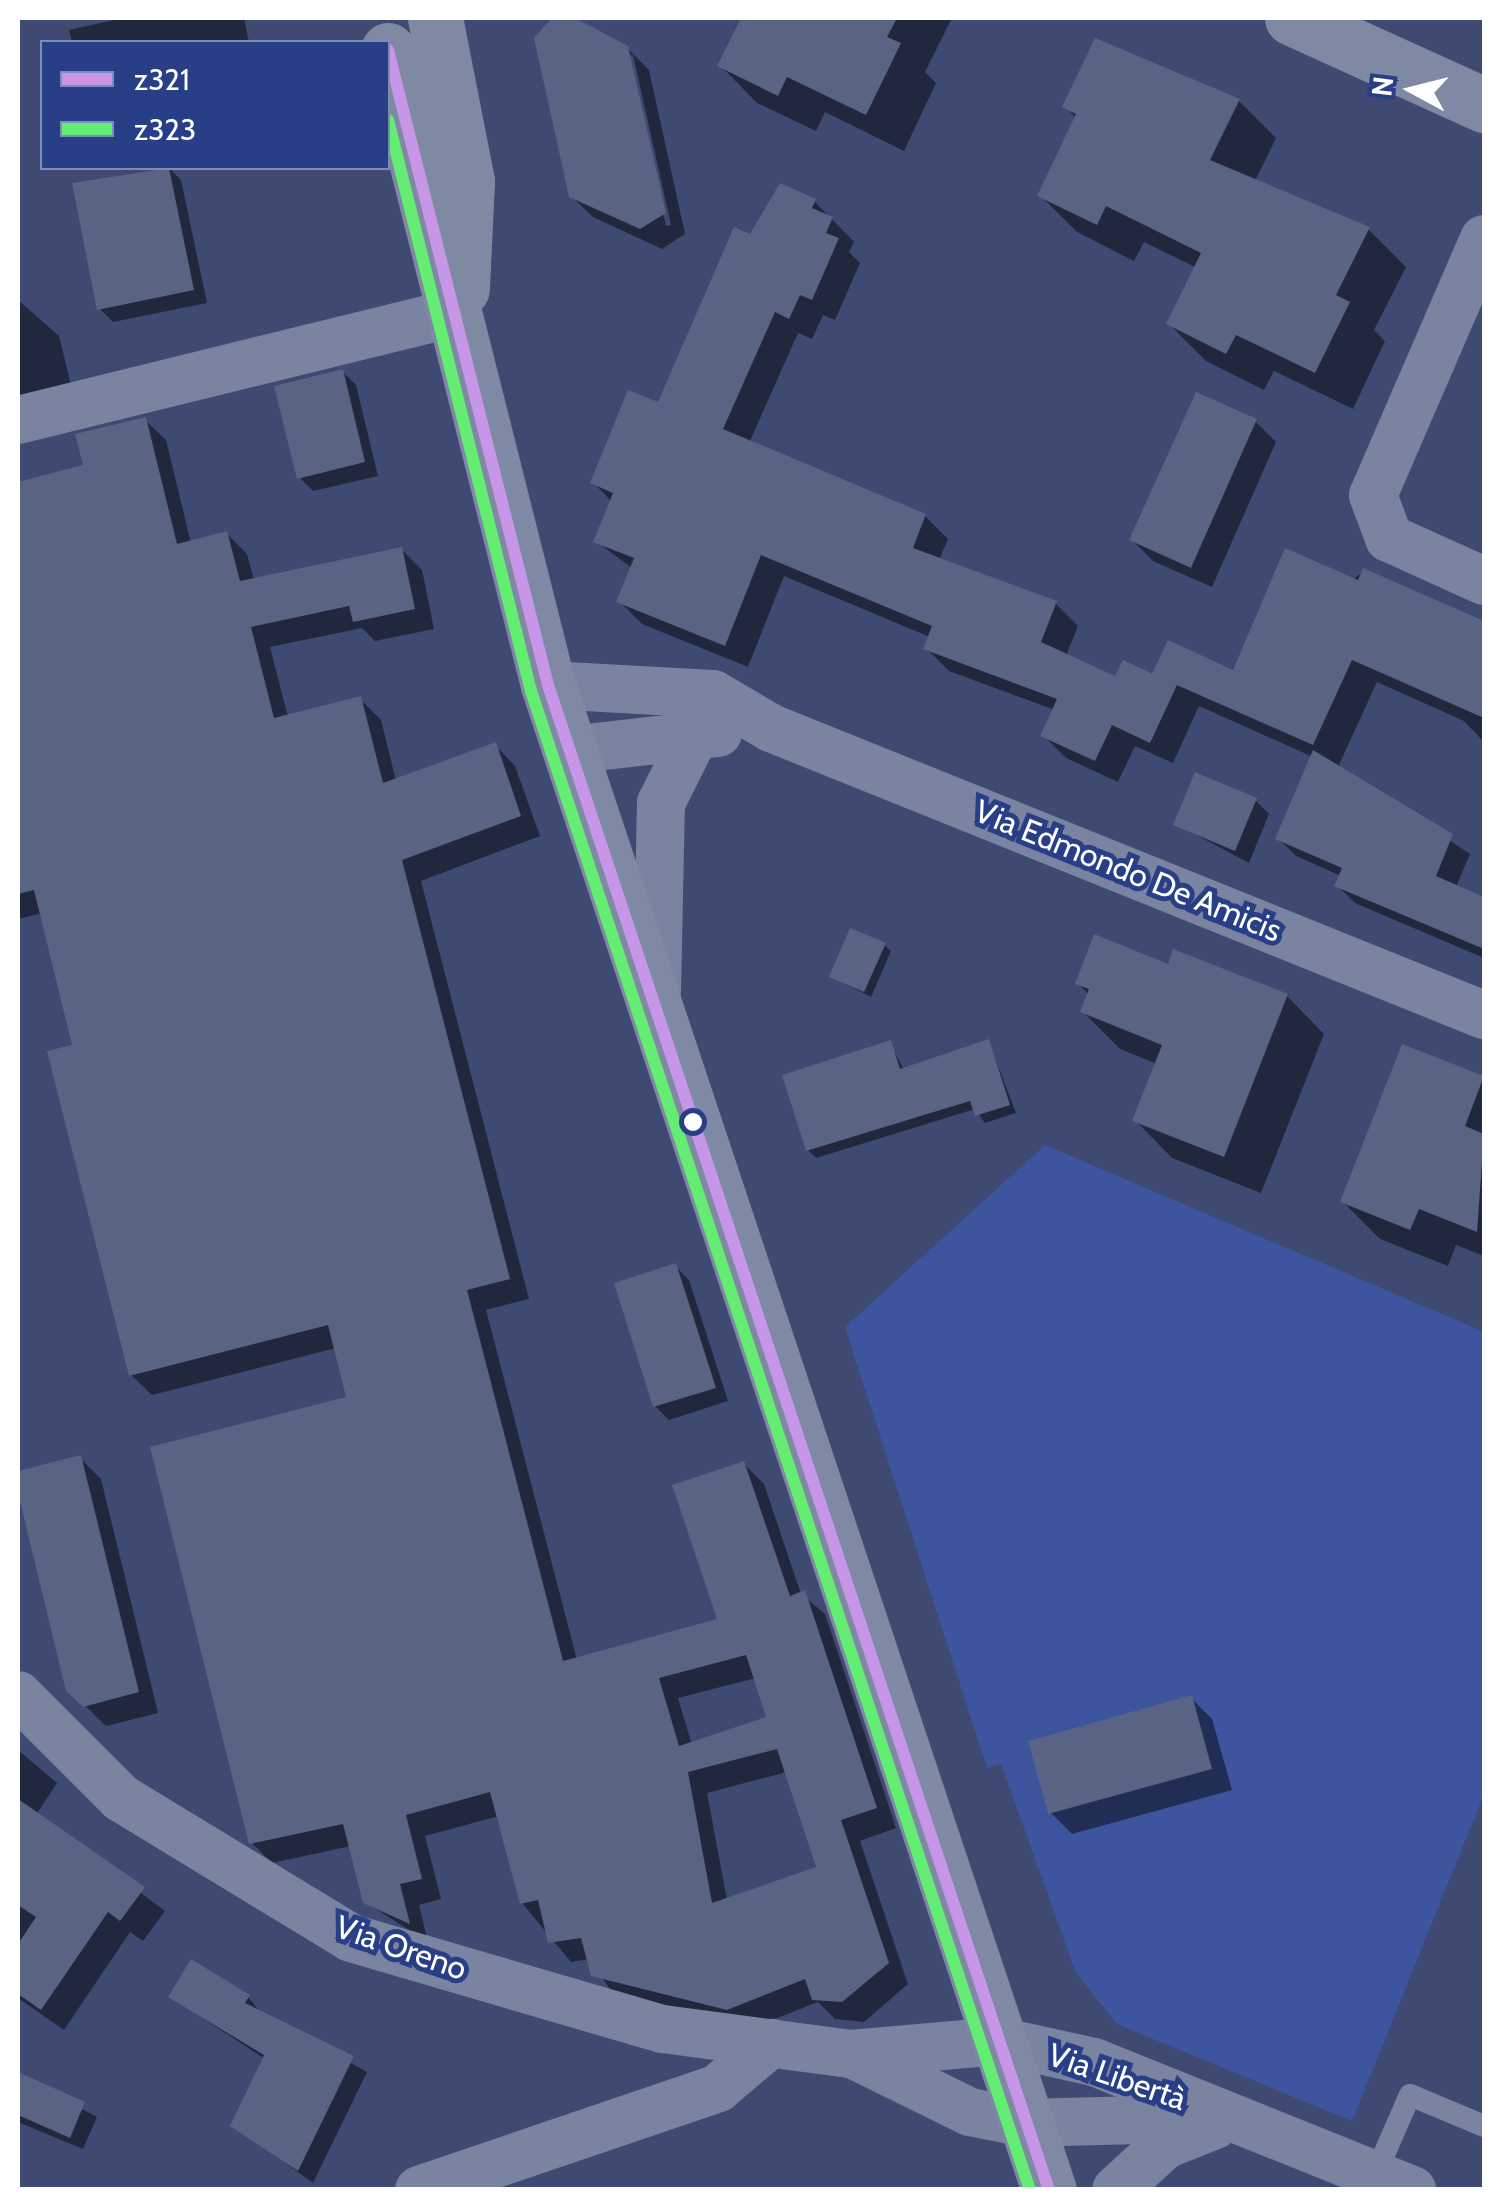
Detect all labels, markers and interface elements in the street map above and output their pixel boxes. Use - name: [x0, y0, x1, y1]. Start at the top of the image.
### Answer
- legend: [40, 40, 390, 170]
- north arrow: [1362, 40, 1462, 140]
- text: z321: [134, 61, 190, 98]
- text: N: [1364, 74, 1400, 98]
- text: z323: [134, 111, 196, 148]
- street label: Via Edmondo De Amicis: [969, 792, 1287, 950]
- unlabelled marker: [683, 1112, 703, 1132]
- street label: Via Oreno: [330, 1908, 472, 1988]
- street label: Via Libertà: [1043, 2035, 1191, 2119]

